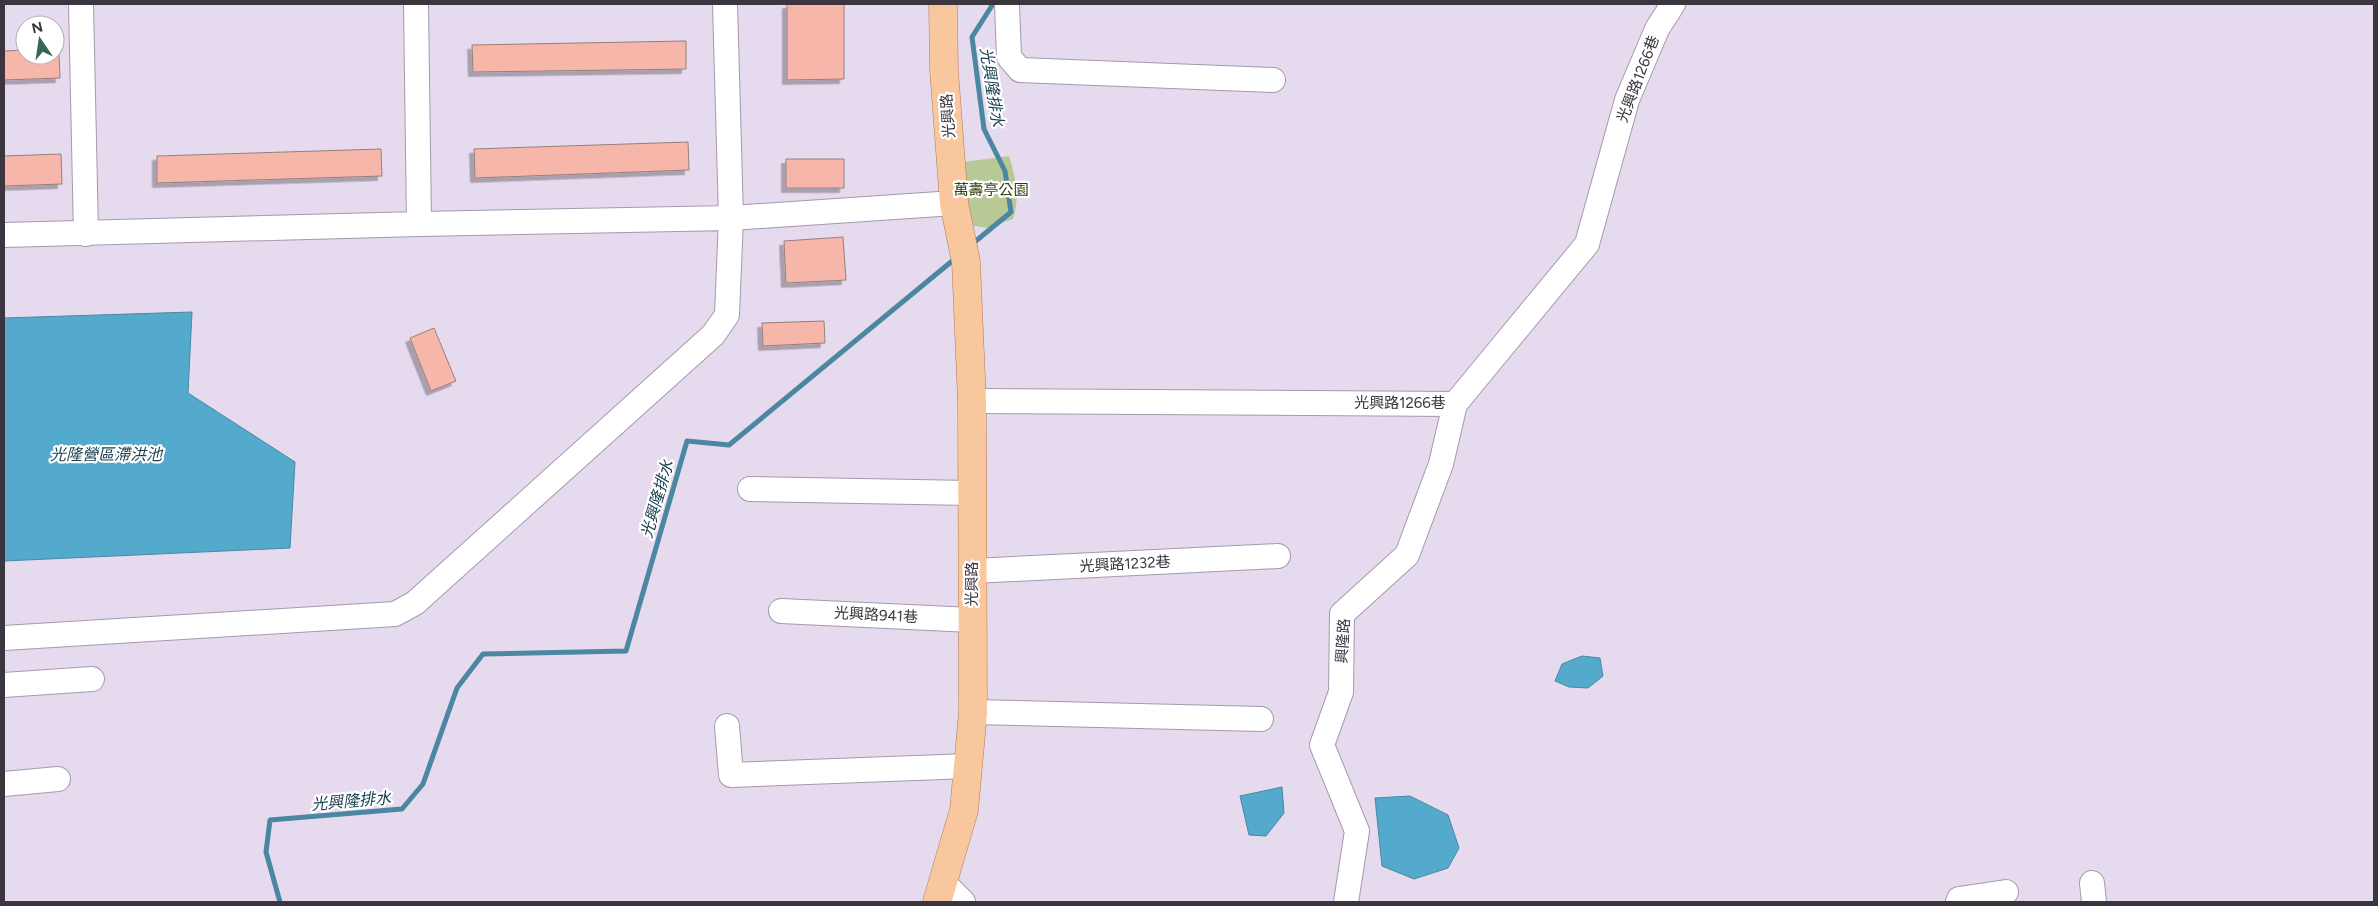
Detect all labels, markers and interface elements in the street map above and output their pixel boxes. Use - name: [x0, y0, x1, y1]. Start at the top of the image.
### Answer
- north arrow: [15, 15, 65, 65]
- text: N: [30, 18, 44, 37]
- street label: 光興路1266巷: [1613, 33, 1663, 125]
- water label: 光興隆排水: [976, 46, 1008, 129]
- street label: 光興路: [937, 93, 959, 139]
- park label: 萬壽亭公園: [953, 181, 1029, 199]
- street label: 光興路1266巷: [1354, 394, 1446, 412]
- water label: 光隆營區滯洪池: [50, 445, 164, 464]
- water label: 光興隆排水: [637, 457, 677, 540]
- street label: 光興路1232巷: [1079, 553, 1171, 575]
- street label: 光興路: [963, 561, 981, 607]
- street label: 光興路941巷: [834, 604, 918, 626]
- street label: 興隆路: [1332, 618, 1354, 664]
- water label: 光興隆排水: [310, 788, 393, 814]

